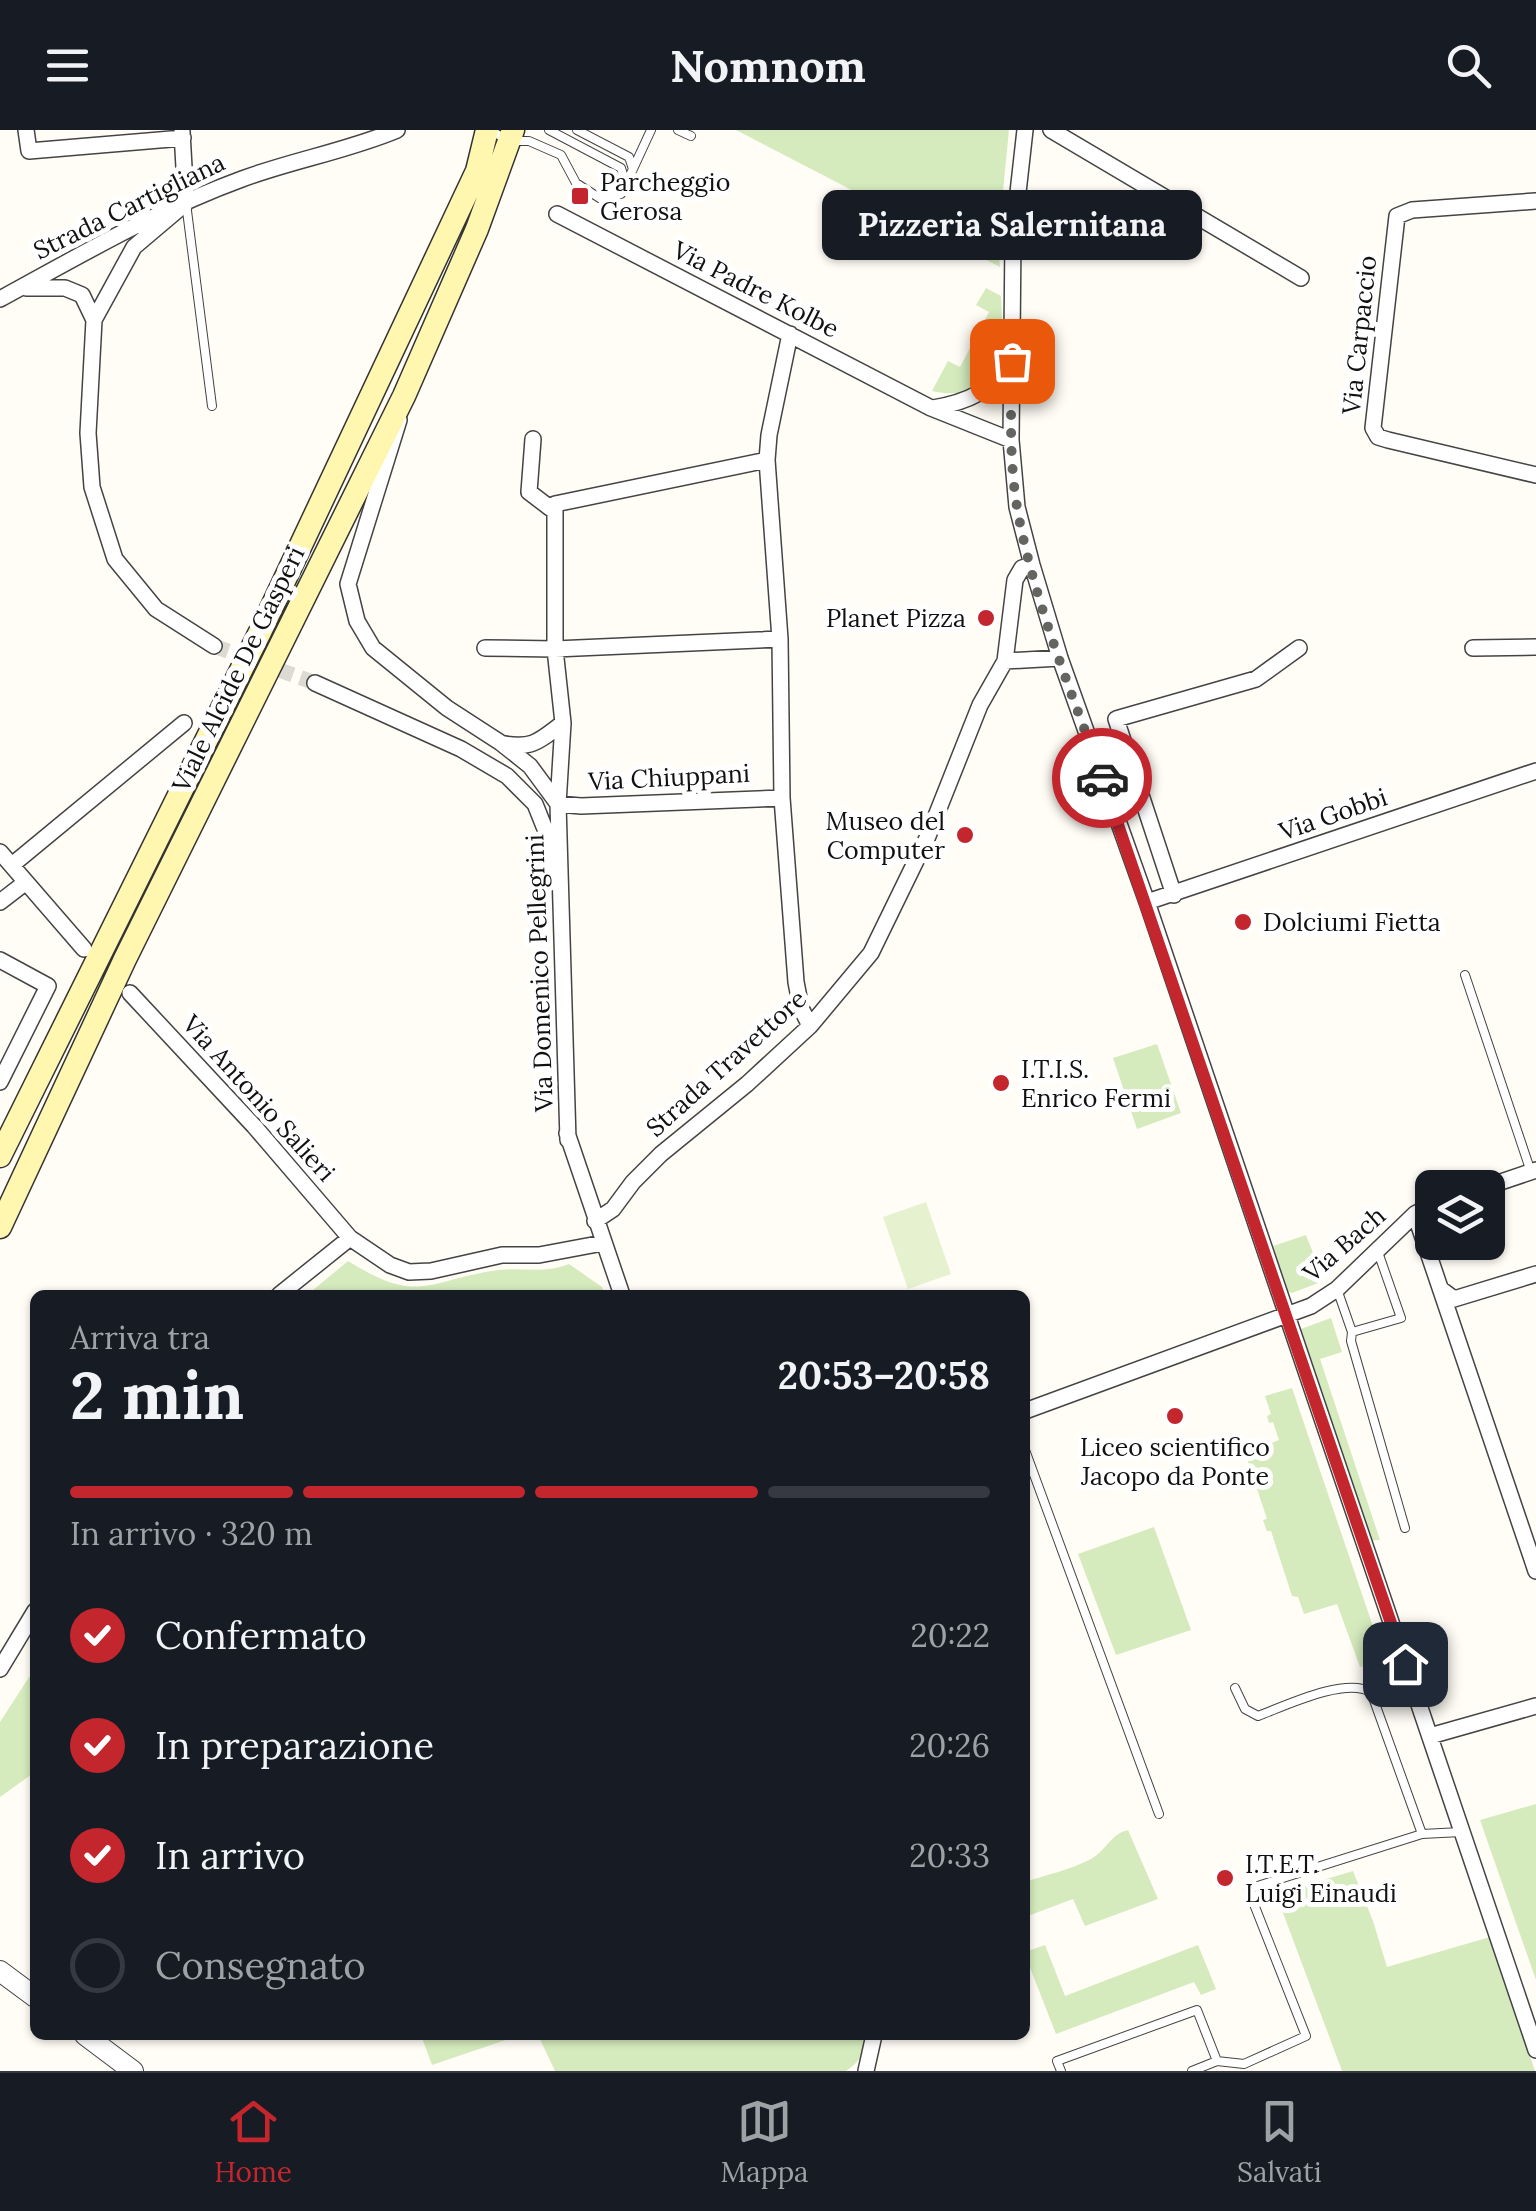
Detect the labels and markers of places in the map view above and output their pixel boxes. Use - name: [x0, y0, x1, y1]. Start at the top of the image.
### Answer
- place label: Parcheggio Gerosa: [600, 166, 730, 227]
- marker: Parcheggio Gerosa: [569, 185, 591, 207]
- callout: Pizzeria Salernitana: [822, 191, 1202, 261]
- pin: [970, 319, 1055, 404]
- place label: Planet Pizza: [826, 602, 966, 634]
- marker: Planet Pizza: [975, 607, 997, 629]
- place label: Museo del Computer: [826, 805, 945, 866]
- marker: Museo del Computer: [954, 824, 976, 846]
- place label: Dolciumi Fietta: [1263, 906, 1441, 938]
- marker: Dolciumi Fietta: [1232, 911, 1254, 933]
- place label: I.T.I.S. Enrico Fermi: [1021, 1053, 1171, 1114]
- marker: I.T.I.S. Enrico Fermi: [990, 1072, 1012, 1094]
- marker: Liceo scientifico Jacopo da Ponte: [1164, 1405, 1186, 1427]
- place label: Liceo scientifico Jacopo da Ponte: [1080, 1431, 1270, 1492]
- pin: [1363, 1622, 1448, 1707]
- place label: I.T.E.T. Luigi Einaudi: [1245, 1848, 1397, 1909]
- marker: I.T.E.T. Luigi Einaudi: [1214, 1867, 1236, 1889]

